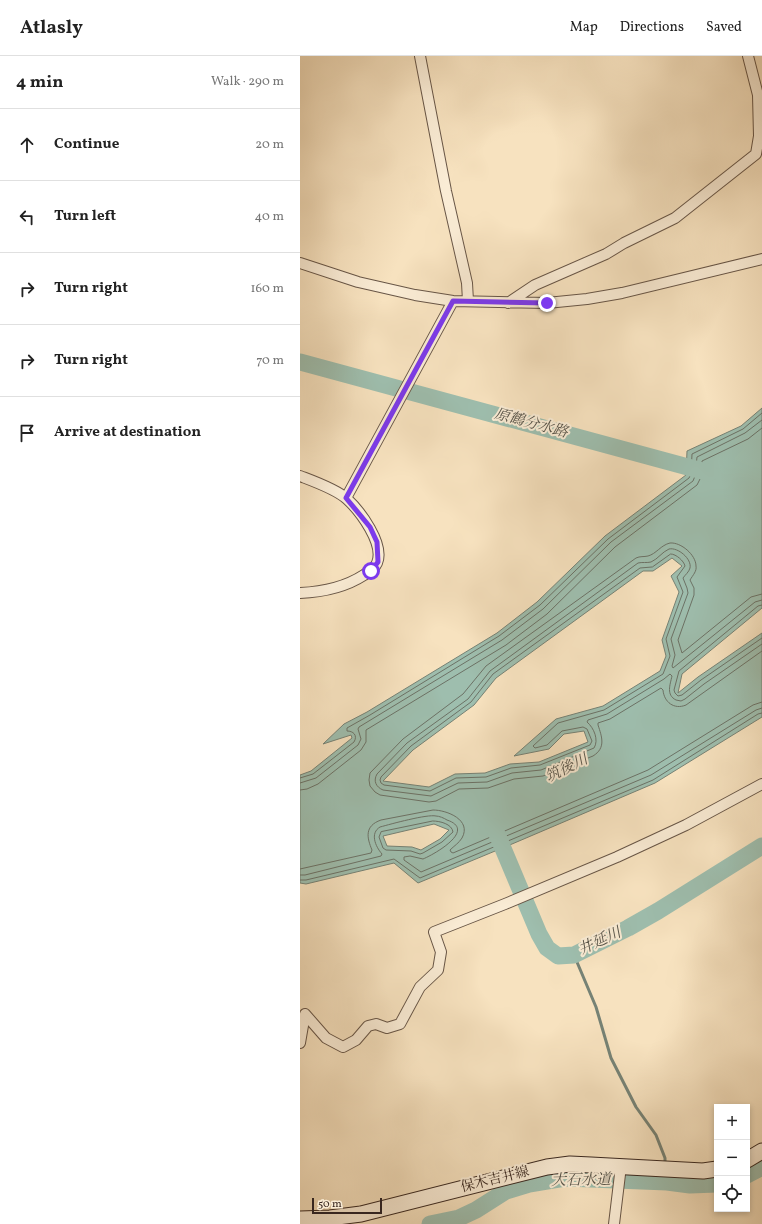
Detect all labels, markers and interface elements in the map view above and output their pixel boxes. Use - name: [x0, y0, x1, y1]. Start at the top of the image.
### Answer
- text: Atlasly: [20, 15, 83, 41]
- text: Map: [570, 18, 598, 37]
- text: Directions: [620, 18, 684, 37]
- text: Saved: [706, 18, 742, 37]
- text: 4 min: [16, 71, 63, 94]
- text: Walk · 290 m: [211, 73, 284, 91]
- icon: ahead: [16, 134, 38, 156]
- text: Continue: [54, 134, 119, 155]
- text: 20 m: [255, 136, 284, 154]
- icon: left: [16, 206, 38, 228]
- text: Turn left: [54, 206, 116, 227]
- text: 40 m: [255, 208, 284, 226]
- icon: right: [16, 278, 38, 300]
- text: Turn right: [54, 278, 128, 299]
- text: 160 m: [250, 280, 284, 298]
- route end: [538, 294, 556, 312]
- icon: right: [16, 350, 38, 372]
- text: Turn right: [54, 350, 128, 371]
- text: 70 m: [256, 352, 284, 370]
- water label: 原鶴分水路: [492, 404, 571, 444]
- icon: arrive: [16, 422, 38, 444]
- text: Arrive at destination: [54, 422, 201, 443]
- route start: [362, 562, 380, 580]
- water label: 筑後川: [542, 749, 594, 788]
- water label: 井延川: [575, 922, 627, 961]
- map controls: [714, 1104, 750, 1212]
- button: +: [714, 1104, 750, 1140]
- button: −: [714, 1140, 750, 1176]
- street label: 保木吉井線: [459, 1162, 531, 1198]
- water label: 大石水道: [551, 1170, 613, 1192]
- button: locate: [714, 1176, 750, 1212]
- scale bar: [312, 1196, 382, 1215]
- text: 50 m: [318, 1197, 342, 1212]

